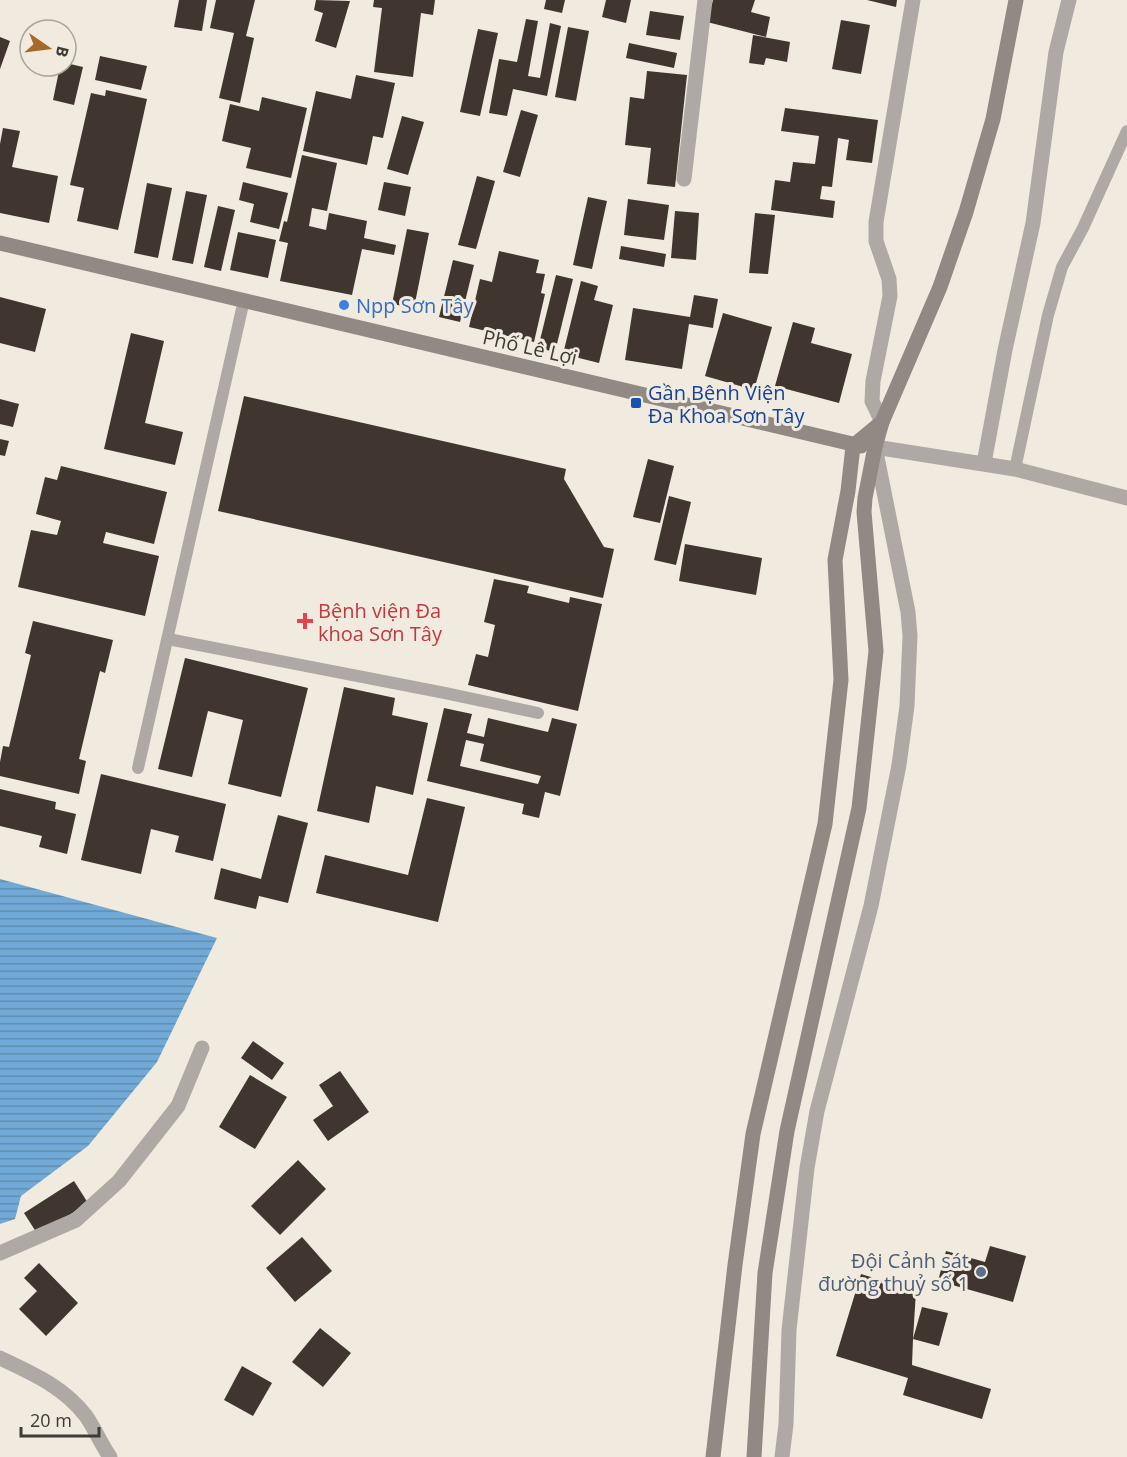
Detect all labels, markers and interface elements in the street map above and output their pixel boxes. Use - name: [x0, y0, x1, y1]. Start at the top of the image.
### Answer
- north arrow: [18, 18, 78, 78]
- text: B: [51, 44, 75, 60]
- place label: Npp Sơn Tây: [356, 292, 475, 319]
- marker: Npp Sơn Tây: [337, 298, 351, 312]
- street label: Phố Lê Lợi: [480, 323, 580, 371]
- place label: Gần Bệnh Viện Đa Khoa Sơn Tây: [648, 379, 805, 429]
- marker: Gần Bệnh Viện Đa Khoa Sơn Tây: [629, 396, 643, 410]
- place label: Bệnh viện Đa khoa Sơn Tây: [318, 597, 443, 647]
- marker: Bệnh viện Đa khoa Sơn Tây: [296, 612, 314, 630]
- place label: Đội Cảnh sát đường thuỷ số 1: [818, 1247, 969, 1297]
- marker: Đội Cảnh sát đường thuỷ số 1: [974, 1265, 988, 1279]
- scale bar: [21, 1400, 99, 1438]
- text: 20 m: [30, 1408, 72, 1432]

